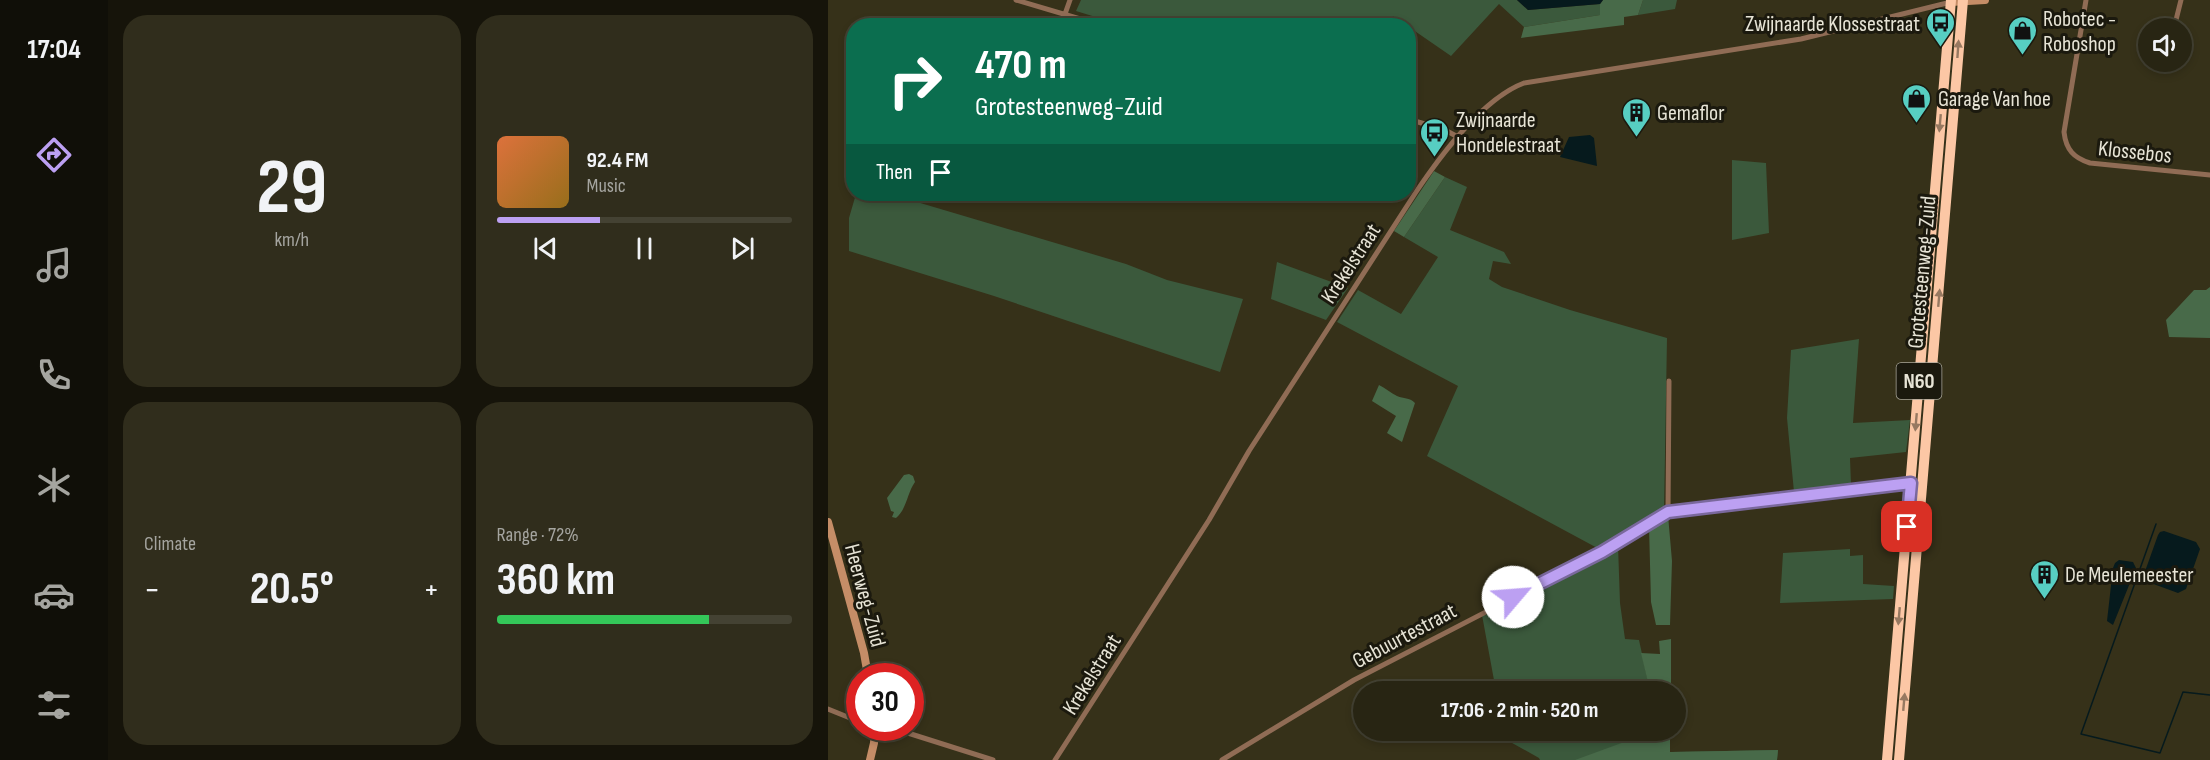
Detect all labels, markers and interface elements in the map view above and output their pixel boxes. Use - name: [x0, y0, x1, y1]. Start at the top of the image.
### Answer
- place label: Robotec - Roboshop: [2043, 6, 2116, 58]
- bus stop icon: Zwijnaarde Klossestraat: [1925, 7, 1957, 49]
- place label: Zwijnaarde Klossestraat: [1745, 11, 1920, 38]
- shop icon: Robotec - Roboshop: [2006, 15, 2038, 57]
- map controls: [2138, 18, 2192, 72]
- button: sound: [2138, 18, 2192, 72]
- text: 17:04: [27, 34, 81, 66]
- one-way arrow: [1953, 39, 1963, 58]
- text: 470 m: [975, 40, 1067, 91]
- icon: right: [876, 42, 954, 120]
- shop icon: Garage Van hoe: [1901, 82, 1933, 124]
- place label: Garage Van hoe: [1938, 86, 2051, 113]
- text: Grotesteenweg-Zuid: [975, 91, 1163, 123]
- building icon: Gemaflor: [1620, 96, 1652, 138]
- place label: Gemaflor: [1657, 100, 1725, 127]
- place label: Zwijnaarde Hondelestraat: [1456, 107, 1561, 159]
- one-way arrow: [1935, 114, 1945, 133]
- bus stop icon: Zwijnaarde Hondelestraat: [1419, 116, 1451, 158]
- icon: directions: [33, 134, 75, 176]
- street label: Klossebos: [2097, 135, 2173, 170]
- text: 29: [256, 142, 327, 235]
- text: 92.4 FM: [587, 147, 648, 174]
- icon: arrive: [924, 156, 957, 189]
- text: Then: [876, 159, 912, 186]
- text: Music: [587, 174, 626, 198]
- street label: Grotesteenweg-Zuid: [1902, 195, 1943, 350]
- street label: Krekelstraat: [1315, 219, 1387, 309]
- text: km/h: [274, 228, 309, 252]
- icon: previous: [529, 232, 562, 265]
- icon: pause: [628, 232, 661, 265]
- icon: next: [726, 232, 759, 265]
- icon: music: [33, 244, 75, 286]
- one-way arrow: [1934, 289, 1943, 308]
- icon: phone: [33, 354, 75, 396]
- road number: N60: [1896, 363, 1942, 399]
- one-way arrow: [1911, 413, 1921, 432]
- icon: climate: [33, 464, 75, 506]
- pin: [1881, 501, 1932, 552]
- icon: arrive: [1890, 510, 1923, 543]
- text: Range · 72%: [497, 523, 579, 547]
- text: Climate: [144, 532, 196, 556]
- street label: Heerweg-Zuid: [838, 541, 891, 650]
- text: 360 km: [497, 553, 615, 608]
- building icon: De Meulemeester: [2028, 558, 2060, 600]
- text: 20.5°: [250, 562, 334, 617]
- place label: De Meulemeester: [2065, 562, 2194, 589]
- position arrow: [1481, 565, 1545, 629]
- text: −: [144, 570, 160, 610]
- text: +: [423, 570, 439, 610]
- icon: car: [33, 574, 75, 616]
- street label: Gebuurtestraat: [1348, 598, 1461, 675]
- one-way arrow: [1894, 607, 1904, 626]
- street label: Krekelstraat: [1057, 629, 1128, 720]
- speed limit sign: 30: [846, 663, 924, 741]
- icon: filters: [33, 684, 75, 726]
- one-way arrow: [1899, 692, 1909, 711]
- text: 17:06 · 2 min · 520 m: [1441, 697, 1598, 724]

